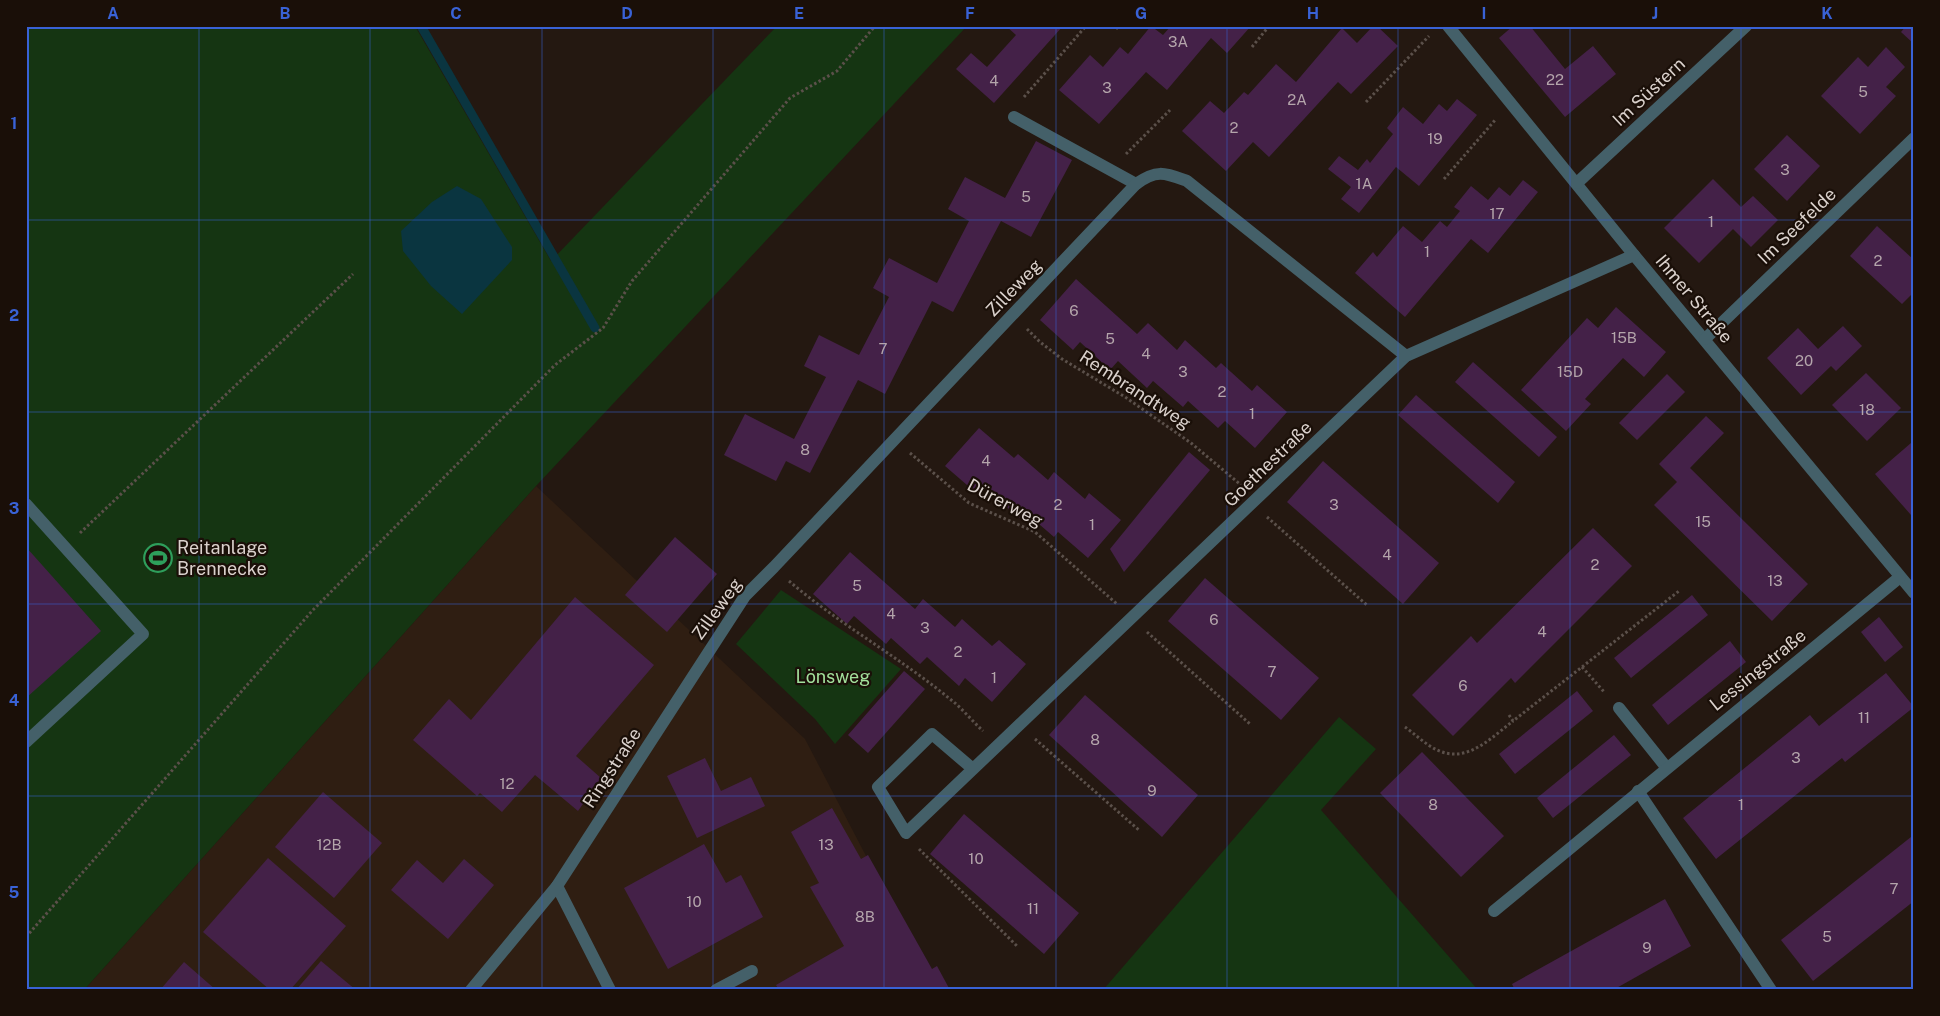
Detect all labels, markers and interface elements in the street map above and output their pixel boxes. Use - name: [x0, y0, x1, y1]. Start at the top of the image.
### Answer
- text: A: [107, 4, 119, 23]
- text: B: [280, 4, 291, 23]
- text: C: [450, 4, 462, 23]
- text: D: [621, 4, 633, 23]
- text: E: [794, 4, 804, 23]
- text: F: [965, 4, 975, 23]
- text: G: [1135, 4, 1147, 23]
- text: H: [1307, 4, 1319, 23]
- text: I: [1482, 4, 1486, 23]
- text: J: [1652, 4, 1658, 23]
- text: K: [1821, 4, 1833, 23]
- house number: 3A: [1168, 33, 1188, 50]
- street label: Im Süstern: [1608, 53, 1689, 130]
- house number: 22: [1546, 71, 1564, 88]
- house number: 4: [989, 72, 999, 89]
- house number: 3: [1102, 79, 1112, 96]
- house number: 5: [1858, 83, 1868, 100]
- house number: 2A: [1287, 91, 1307, 108]
- text: 1: [11, 114, 17, 133]
- house number: 2: [1230, 119, 1239, 136]
- house number: 19: [1427, 130, 1443, 147]
- house number: 3: [1780, 161, 1790, 178]
- house number: 1A: [1356, 175, 1373, 192]
- street label: Im Seefelde: [1753, 183, 1840, 268]
- house number: 5: [1021, 188, 1031, 205]
- house number: 17: [1489, 205, 1505, 222]
- house number: 1: [1708, 213, 1714, 230]
- house number: 1: [1424, 243, 1430, 260]
- street label: Ihmer Straße: [1651, 250, 1737, 347]
- house number: 2: [1874, 252, 1883, 269]
- street label: Zilleweg: [981, 255, 1046, 321]
- house number: 6: [1069, 302, 1079, 319]
- text: 2: [9, 306, 19, 325]
- house number: 15B: [1611, 329, 1637, 346]
- house number: 5: [1105, 330, 1115, 347]
- house number: 7: [878, 340, 888, 357]
- house number: 4: [1141, 345, 1151, 362]
- street label: Rembrandtweg: [1076, 346, 1195, 433]
- house number: 20: [1795, 352, 1813, 369]
- house number: 3: [1178, 363, 1188, 380]
- house number: 15D: [1557, 363, 1583, 380]
- house number: 2: [1218, 383, 1227, 400]
- house number: 18: [1859, 401, 1875, 418]
- house number: 1: [1249, 405, 1255, 422]
- street label: Goethestraße: [1219, 416, 1316, 511]
- house number: 8: [800, 441, 810, 458]
- house number: 4: [981, 452, 991, 469]
- street label: Dürerweg: [964, 474, 1047, 531]
- house number: 2: [1054, 496, 1063, 513]
- house number: 3: [1329, 496, 1339, 513]
- text: 3: [9, 499, 19, 518]
- house number: 15: [1695, 513, 1711, 530]
- house number: 1: [1089, 516, 1095, 533]
- place label: Reitanlage Brennecke: [177, 537, 267, 579]
- sports icon: Reitanlage Brennecke: [143, 543, 173, 573]
- house number: 4: [1382, 546, 1392, 563]
- house number: 2: [1591, 556, 1600, 573]
- house number: 13: [1767, 572, 1783, 589]
- street label: Zilleweg: [687, 574, 746, 644]
- house number: 5: [852, 577, 862, 594]
- house number: 4: [886, 605, 896, 622]
- house number: 6: [1209, 611, 1219, 628]
- house number: 3: [920, 619, 930, 636]
- house number: 4: [1537, 623, 1547, 640]
- street label: Lessingstraße: [1705, 624, 1810, 715]
- house number: 2: [954, 643, 963, 660]
- house number: 7: [1267, 663, 1277, 680]
- park label: Lönsweg: [796, 666, 870, 687]
- house number: 1: [991, 669, 997, 686]
- house number: 6: [1458, 677, 1468, 694]
- text: 4: [9, 691, 20, 710]
- house number: 11: [1858, 709, 1870, 726]
- street label: Ringstraße: [578, 724, 645, 812]
- house number: 8: [1090, 731, 1100, 748]
- house number: 3: [1791, 749, 1801, 766]
- house number: 12: [499, 775, 515, 792]
- house number: 9: [1147, 782, 1157, 799]
- house number: 8: [1428, 796, 1438, 813]
- house number: 1: [1738, 796, 1744, 813]
- house number: 12B: [316, 836, 342, 853]
- house number: 13: [818, 836, 834, 853]
- house number: 10: [968, 850, 984, 867]
- house number: 7: [1889, 880, 1899, 897]
- text: 5: [9, 883, 20, 902]
- house number: 10: [686, 893, 702, 910]
- house number: 11: [1027, 900, 1039, 917]
- house number: 8B: [855, 908, 875, 925]
- house number: 5: [1822, 928, 1832, 945]
- house number: 9: [1642, 939, 1652, 956]

